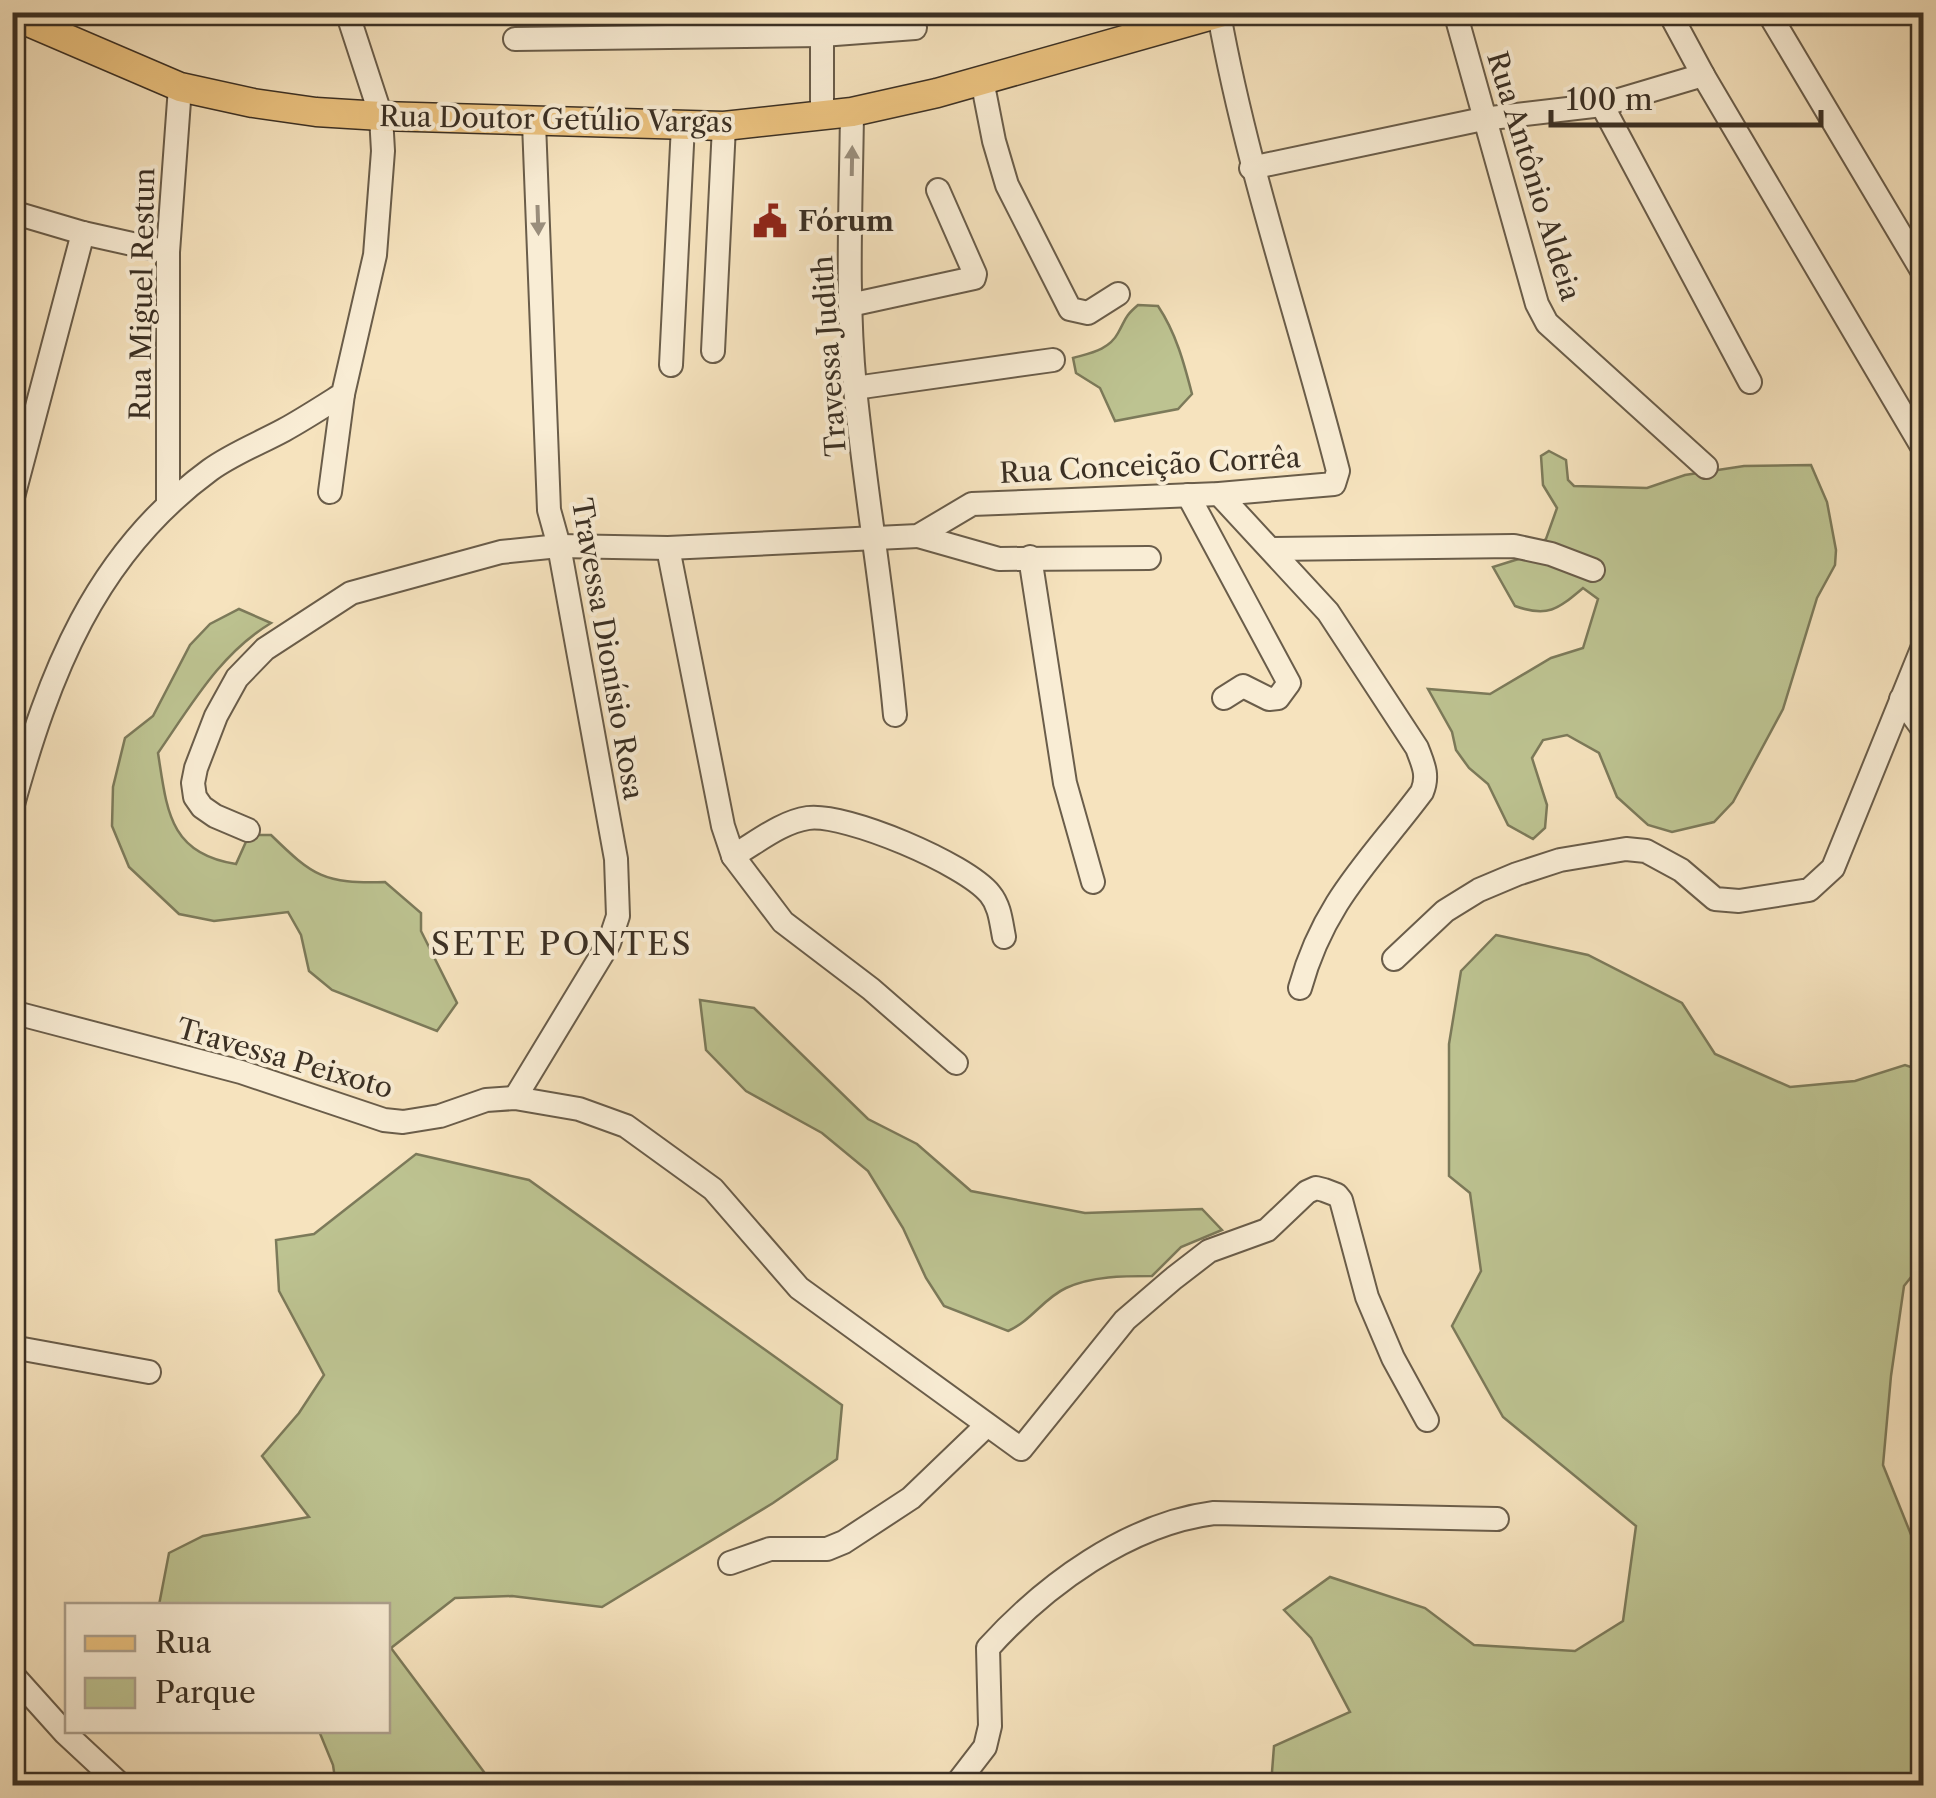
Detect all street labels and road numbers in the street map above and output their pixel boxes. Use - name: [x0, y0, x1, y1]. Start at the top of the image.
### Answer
- street label: Rua Antônio Aldeia: [1480, 47, 1588, 305]
- street label: Rua Doutor Getúlio Vargas: [379, 99, 733, 139]
- street label: Rua Miguel Restun: [123, 167, 161, 421]
- street label: Travessa Judith: [805, 254, 853, 458]
- street label: Rua Conceição Corrêa: [999, 440, 1302, 490]
- street label: Travessa Dionísio Rosa: [565, 496, 651, 803]
- street label: Travessa Peixoto: [173, 1011, 397, 1105]

